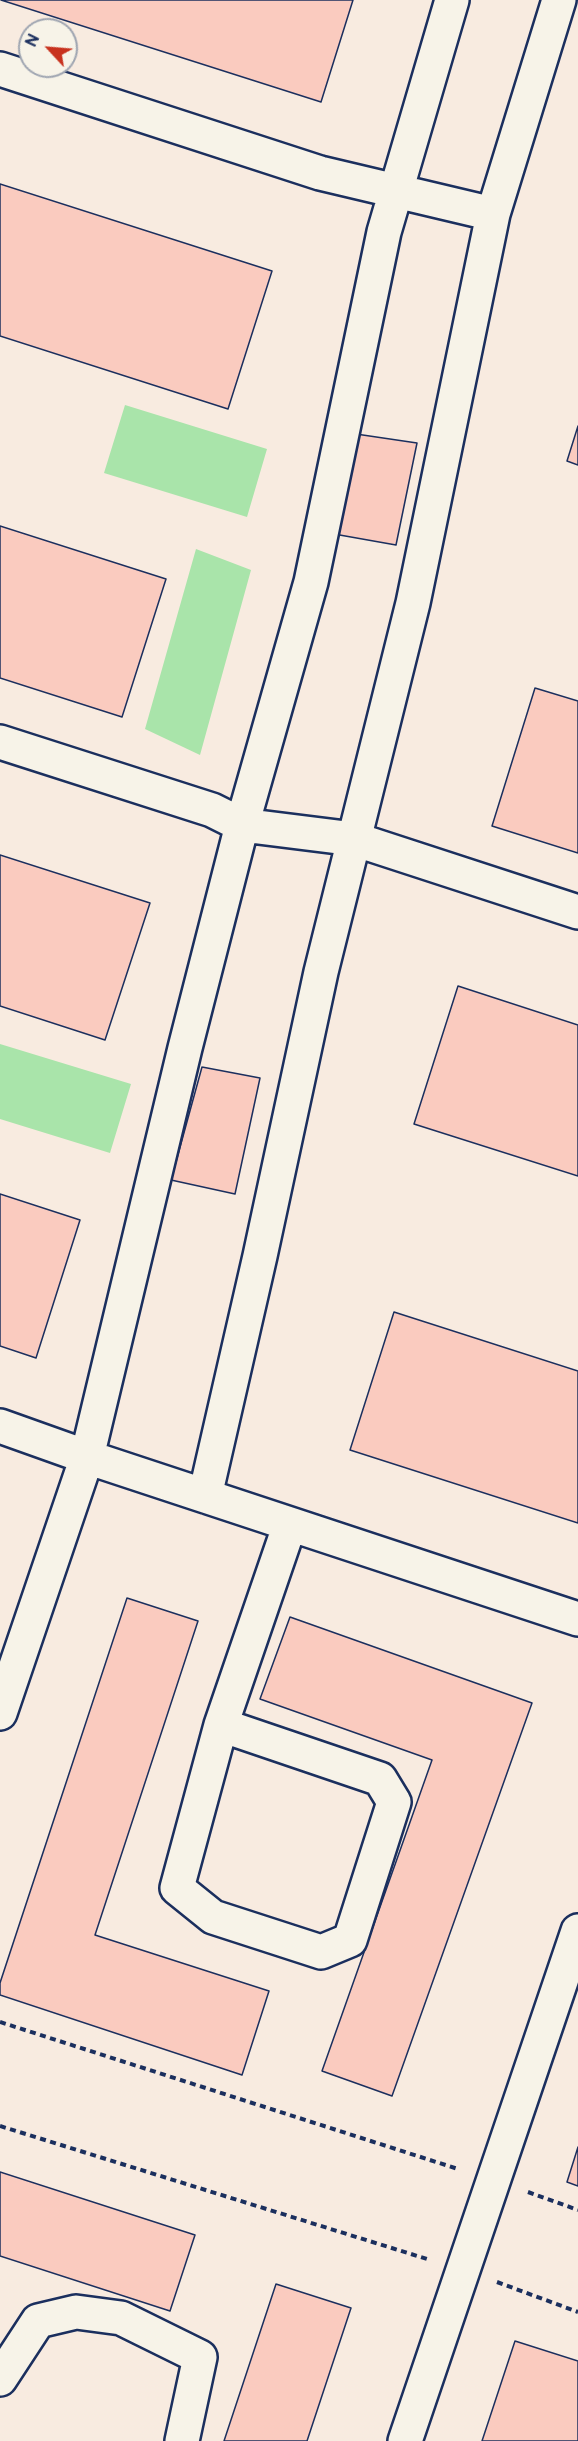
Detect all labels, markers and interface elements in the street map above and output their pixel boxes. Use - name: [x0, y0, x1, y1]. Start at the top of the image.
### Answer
- north arrow: [18, 18, 78, 78]
- text: N: [22, 31, 44, 50]

